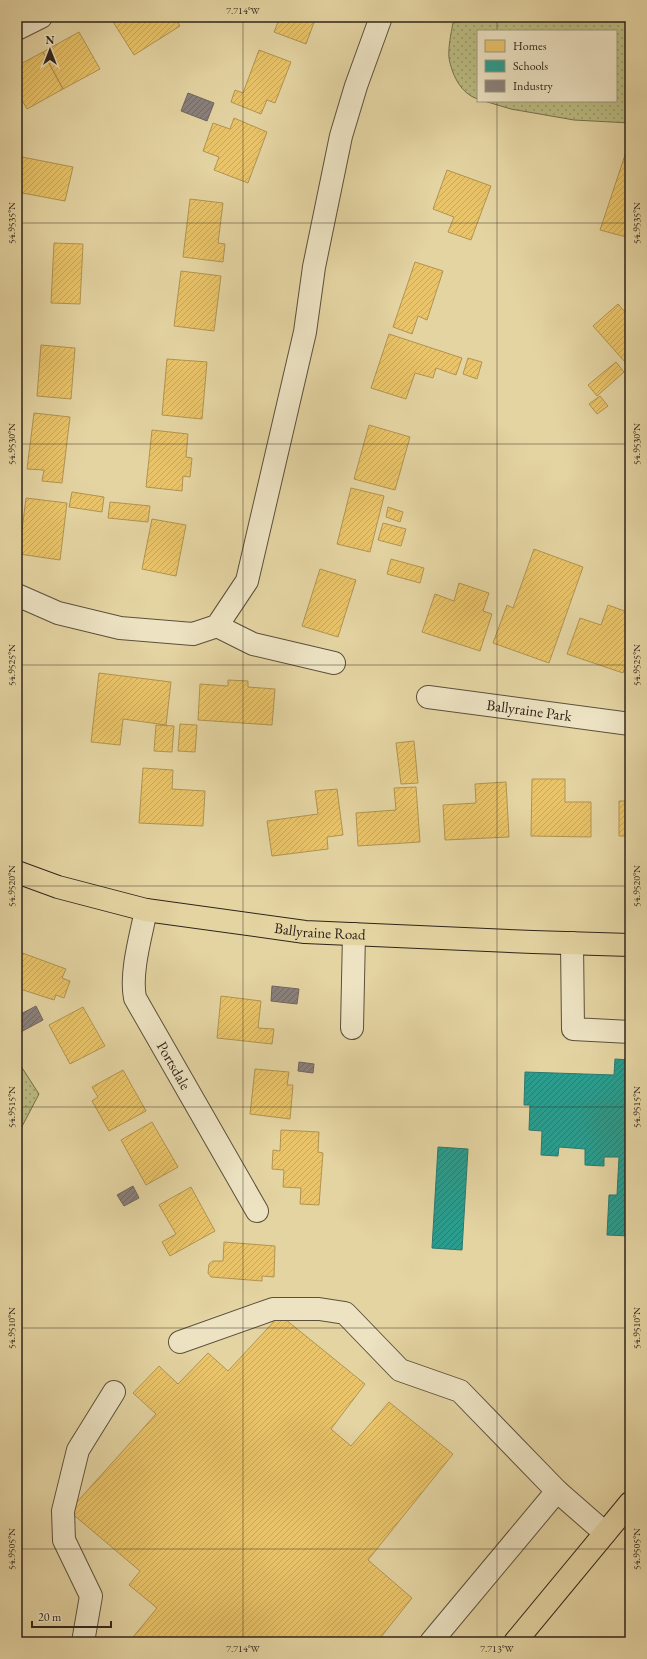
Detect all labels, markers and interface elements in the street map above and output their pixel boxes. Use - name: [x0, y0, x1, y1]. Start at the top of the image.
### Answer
- text: 7.714°W: [226, 4, 261, 17]
- north arrow: [30, 30, 70, 70]
- legend: [477, 30, 617, 102]
- text: N: [46, 33, 55, 47]
- text: Homes: [513, 38, 547, 54]
- text: Schools: [513, 58, 548, 74]
- text: Industry: [513, 78, 553, 94]
- text: 54.9535°N: [5, 202, 18, 244]
- text: 54.9535°N: [630, 202, 643, 244]
- text: 54.9530°N: [5, 423, 18, 465]
- text: 54.9530°N: [630, 423, 643, 465]
- text: 54.9525°N: [5, 644, 18, 686]
- text: 54.9525°N: [630, 644, 643, 686]
- street label: Ballyraine Park: [485, 695, 574, 725]
- text: 54.9520°N: [5, 865, 18, 907]
- text: 54.9520°N: [630, 865, 643, 907]
- street label: Ballyraine Road: [273, 918, 366, 944]
- street label: Portsdale: [153, 1038, 195, 1093]
- text: 54.9515°N: [5, 1086, 18, 1128]
- text: 54.9515°N: [630, 1086, 643, 1128]
- text: 54.9510°N: [5, 1307, 18, 1349]
- text: 54.9510°N: [630, 1307, 643, 1349]
- text: 54.9505°N: [5, 1528, 18, 1570]
- text: 54.9505°N: [630, 1528, 643, 1570]
- scale bar: [32, 1603, 111, 1629]
- text: 20 m: [38, 1609, 62, 1625]
- text: 7.714°W: [226, 1642, 261, 1655]
- text: 7.713°W: [480, 1642, 515, 1655]

